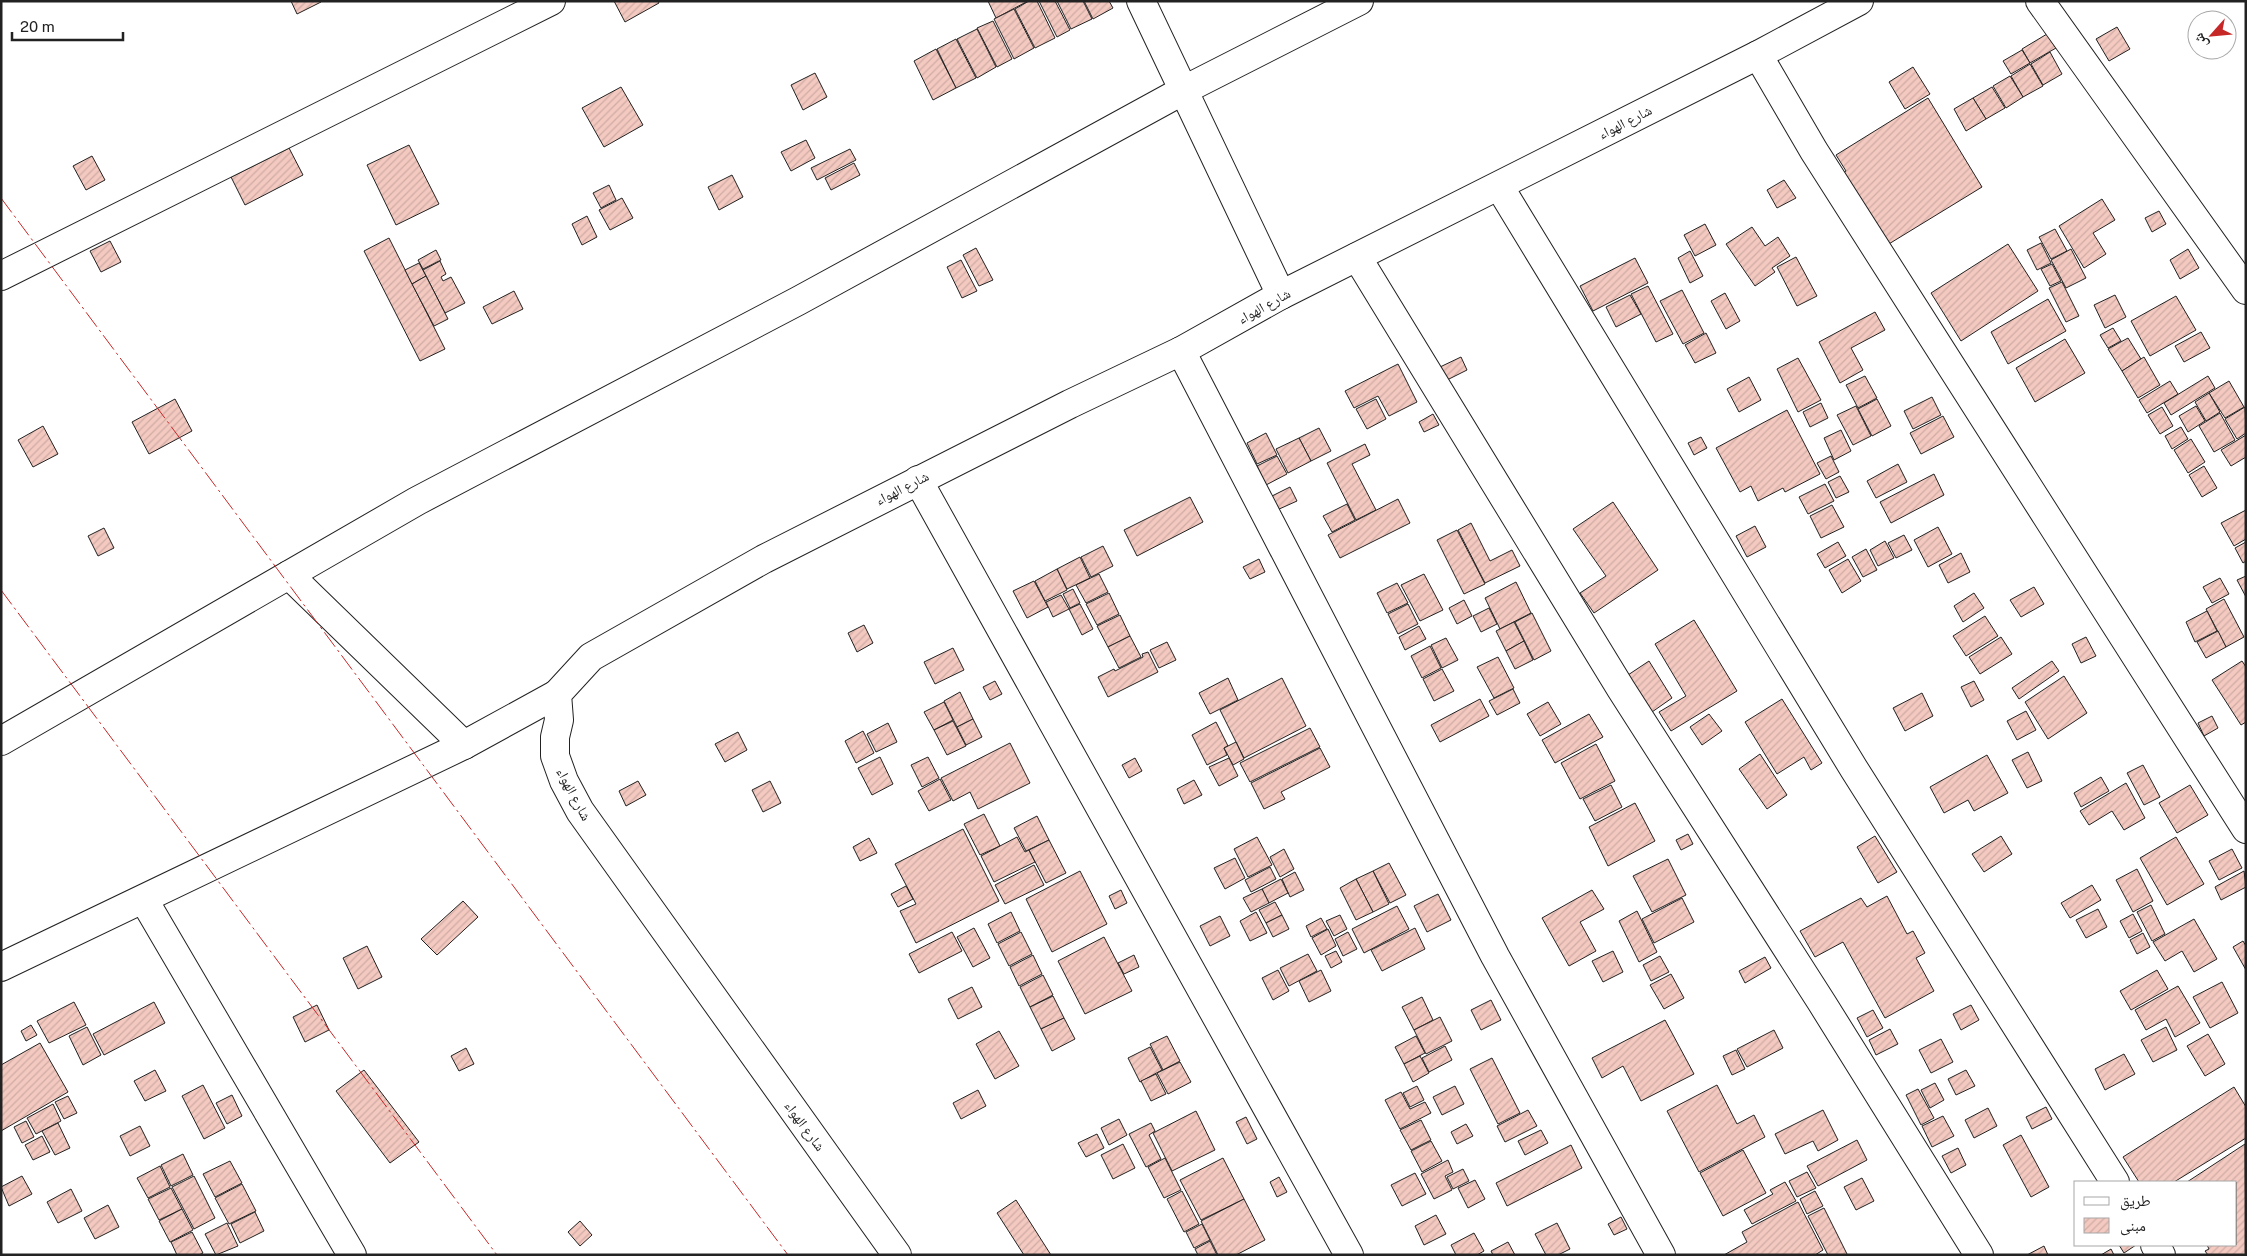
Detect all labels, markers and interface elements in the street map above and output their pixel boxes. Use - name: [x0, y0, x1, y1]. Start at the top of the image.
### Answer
- scale bar: [12, 10, 124, 42]
- north arrow: [2187, 10, 2237, 60]
- text: 20 m: [20, 18, 55, 35]
- text: ش: [2190, 30, 2212, 51]
- street label: شارع الهواء: [1596, 102, 1655, 144]
- street label: شارع الهواء: [1235, 285, 1294, 329]
- street label: شارع الهواء: [873, 468, 932, 510]
- street label: شارع الهواء: [552, 765, 595, 824]
- street label: شارع الهواء: [780, 1098, 828, 1155]
- legend: [2074, 1181, 2237, 1246]
- text: طريق: [2120, 1192, 2151, 1211]
- text: مبنى: [2120, 1217, 2146, 1236]

